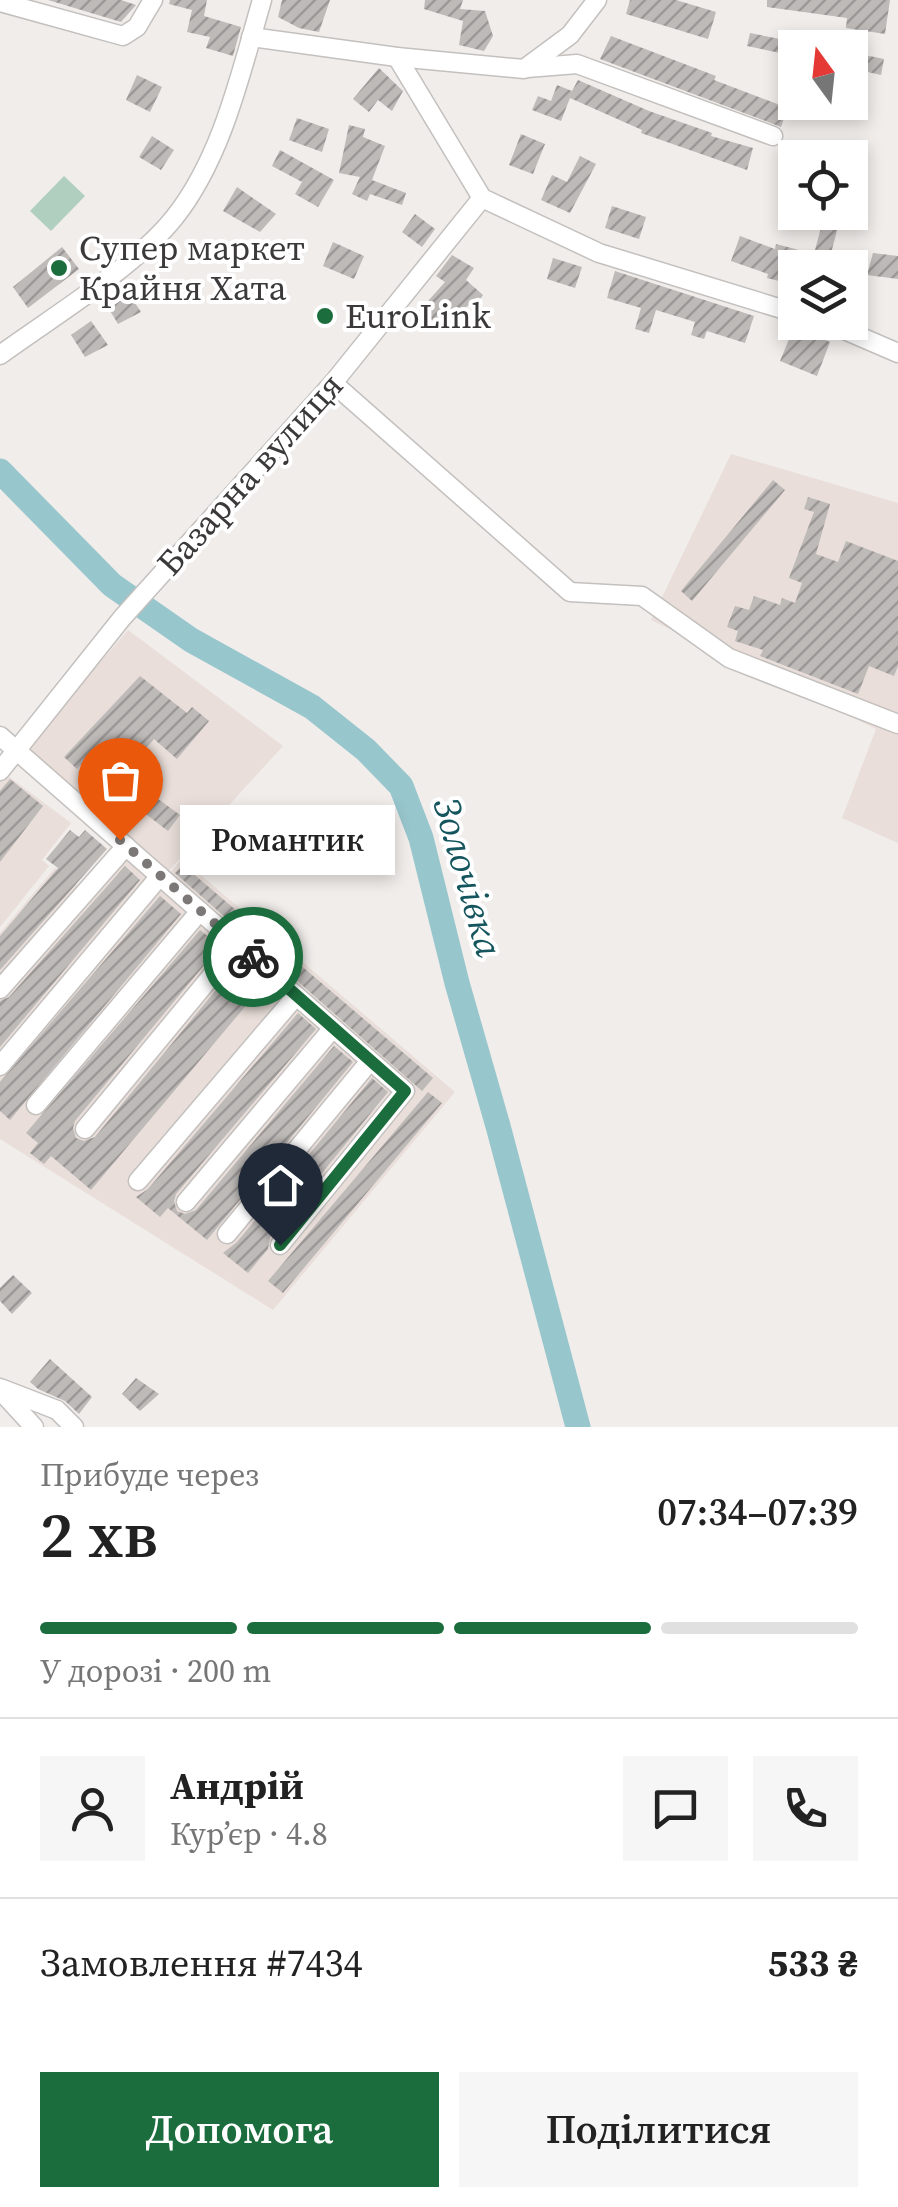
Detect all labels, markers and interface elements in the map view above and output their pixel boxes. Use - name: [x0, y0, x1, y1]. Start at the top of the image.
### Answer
- north arrow: [778, 30, 868, 120]
- map controls: [778, 30, 868, 340]
- button: locate: [778, 140, 868, 230]
- place label: Супер маркет Крайня Хата: [79, 224, 305, 312]
- button: layers: [778, 250, 868, 340]
- marker: Супер маркет Крайня Хата: [48, 257, 70, 279]
- place label: EuroLink: [345, 292, 492, 340]
- marker: EuroLink: [314, 305, 336, 327]
- street label: Базарна вулиця: [146, 362, 354, 586]
- pin: [78, 738, 163, 841]
- icon: bag: [93, 753, 148, 808]
- water label: Золочівка: [420, 791, 516, 963]
- callout: Романтик: [180, 805, 395, 875]
- text: Романтик: [211, 818, 364, 862]
- courier: [203, 907, 303, 1007]
- icon: bike: [226, 930, 281, 985]
- pin: [238, 1143, 323, 1246]
- icon: home: [253, 1158, 308, 1213]
- text: Прибуде через: [40, 1453, 259, 1497]
- text: 07:34–07:39: [657, 1486, 858, 1538]
- text: 2 хв: [40, 1490, 158, 1579]
- text: У дорозі · 200 m: [40, 1649, 271, 1693]
- button: person: [40, 1756, 145, 1861]
- button: chat: [623, 1756, 728, 1861]
- button: phone: [753, 1756, 858, 1861]
- text: Андрій: [170, 1760, 304, 1812]
- text: Кур’єр · 4.8: [170, 1812, 328, 1856]
- text: Замовлення #7434: [40, 1937, 362, 1989]
- text: 533 ₴: [767, 1937, 858, 1989]
- button: Допомога: [40, 2072, 439, 2187]
- button: Поділитися: [459, 2072, 858, 2187]

